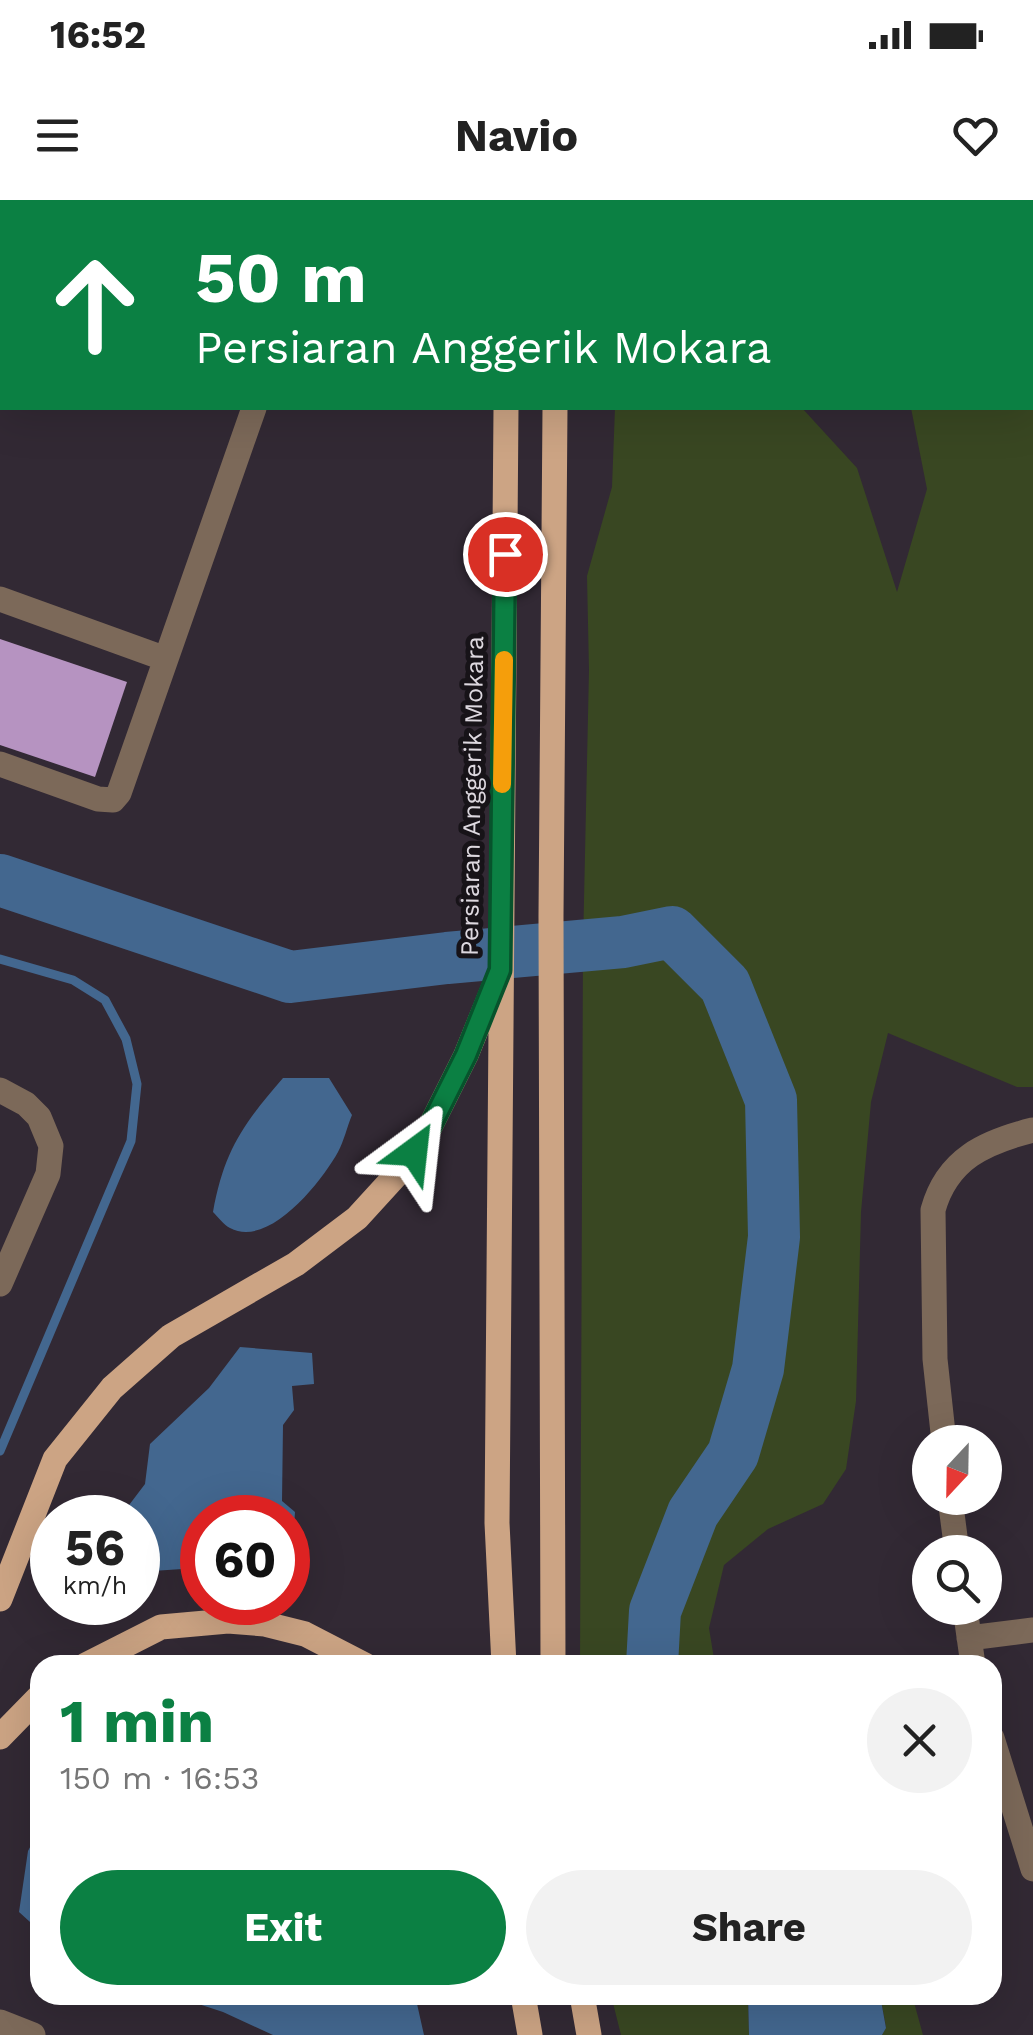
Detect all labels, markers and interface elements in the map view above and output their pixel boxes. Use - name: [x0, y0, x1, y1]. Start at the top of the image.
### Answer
- text: 16:52: [50, 13, 146, 57]
- icon: menu: [30, 108, 85, 163]
- icon: heart: [948, 108, 1003, 163]
- text: Navio: [455, 109, 578, 162]
- text: 50 m: [195, 237, 367, 319]
- icon: ahead: [30, 240, 160, 370]
- text: Persiaran Anggerik Mokara: [195, 321, 772, 374]
- pin: [463, 512, 548, 597]
- icon: arrive: [478, 527, 533, 582]
- street label: Persiaran Anggerik Mokara: [455, 636, 489, 956]
- position arrow: [362, 1100, 466, 1204]
- north arrow: [912, 1425, 1002, 1515]
- map controls: [912, 1425, 1002, 1625]
- speed limit sign: 60: [180, 1495, 310, 1625]
- text: 56: [65, 1518, 125, 1577]
- button: search: [912, 1535, 1002, 1625]
- text: km/h: [63, 1571, 127, 1600]
- text: 1 min: [60, 1686, 214, 1757]
- button: close: [867, 1688, 972, 1793]
- text: 150 m · 16:53: [60, 1759, 260, 1797]
- button: Exit: [60, 1870, 506, 1985]
- button: Share: [526, 1870, 972, 1985]

